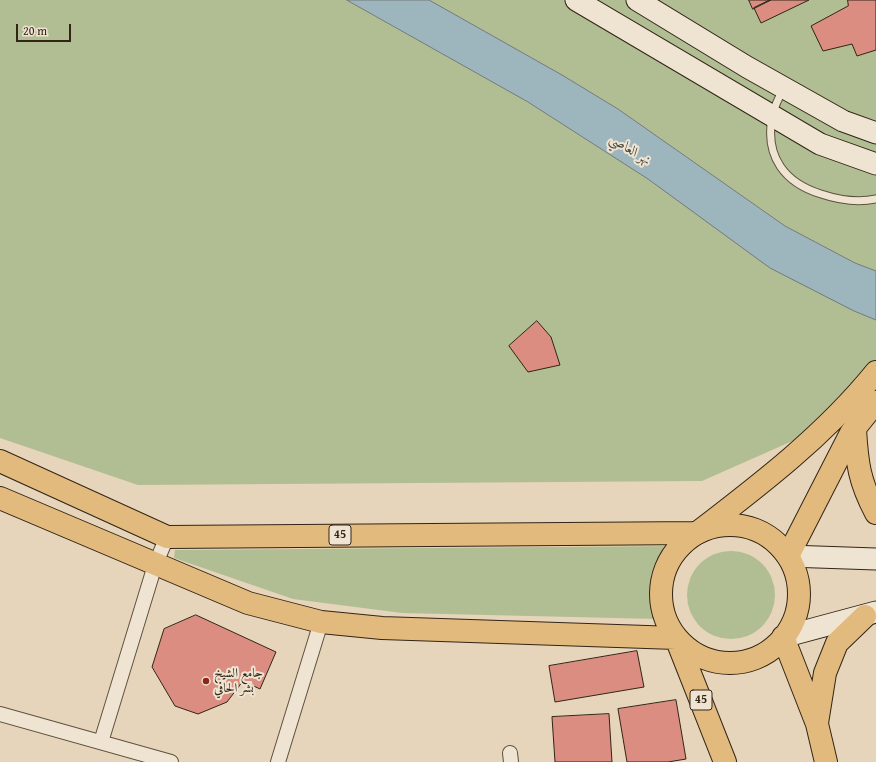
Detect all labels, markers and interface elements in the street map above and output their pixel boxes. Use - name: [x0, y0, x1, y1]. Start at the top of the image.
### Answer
- scale bar: [18, 16, 73, 42]
- text: 20 m: [23, 22, 47, 39]
- water label: نهر العاصي: [606, 131, 654, 169]
- road number: 45: [329, 525, 351, 545]
- place label: جامع الشيخ بشر الحافي: [214, 666, 263, 697]
- marker: جامع الشيخ بشر الحافي: [201, 676, 211, 686]
- road number: 45: [690, 690, 712, 710]

